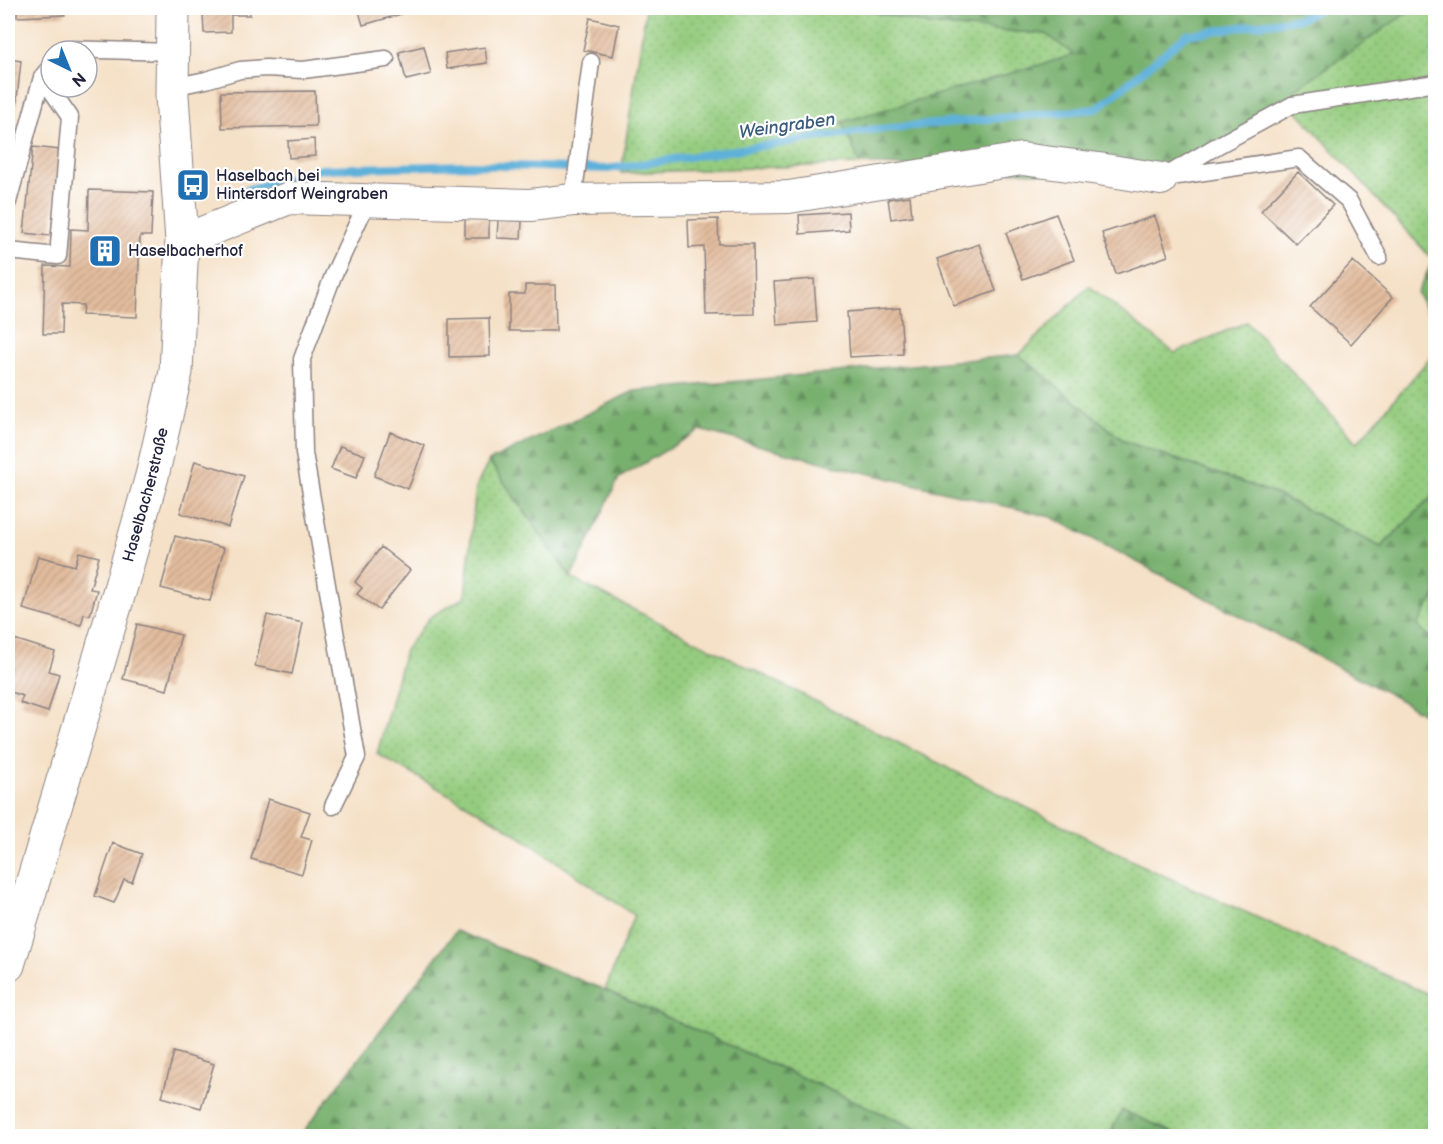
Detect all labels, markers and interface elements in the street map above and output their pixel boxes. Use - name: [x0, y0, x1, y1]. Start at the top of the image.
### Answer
- north arrow: [39, 39, 99, 99]
- text: N: [67, 68, 89, 90]
- water label: Weingraben: [737, 109, 837, 143]
- bus stop icon: Haselbach bei Hintersdorf Weingraben: [175, 167, 211, 203]
- place label: Haselbach bei Hintersdorf Weingraben: [216, 167, 388, 204]
- building icon: Haselbacherhof: [87, 233, 123, 269]
- place label: Haselbacherhof: [128, 242, 243, 261]
- street label: Haselbacherstraße: [119, 425, 172, 564]

